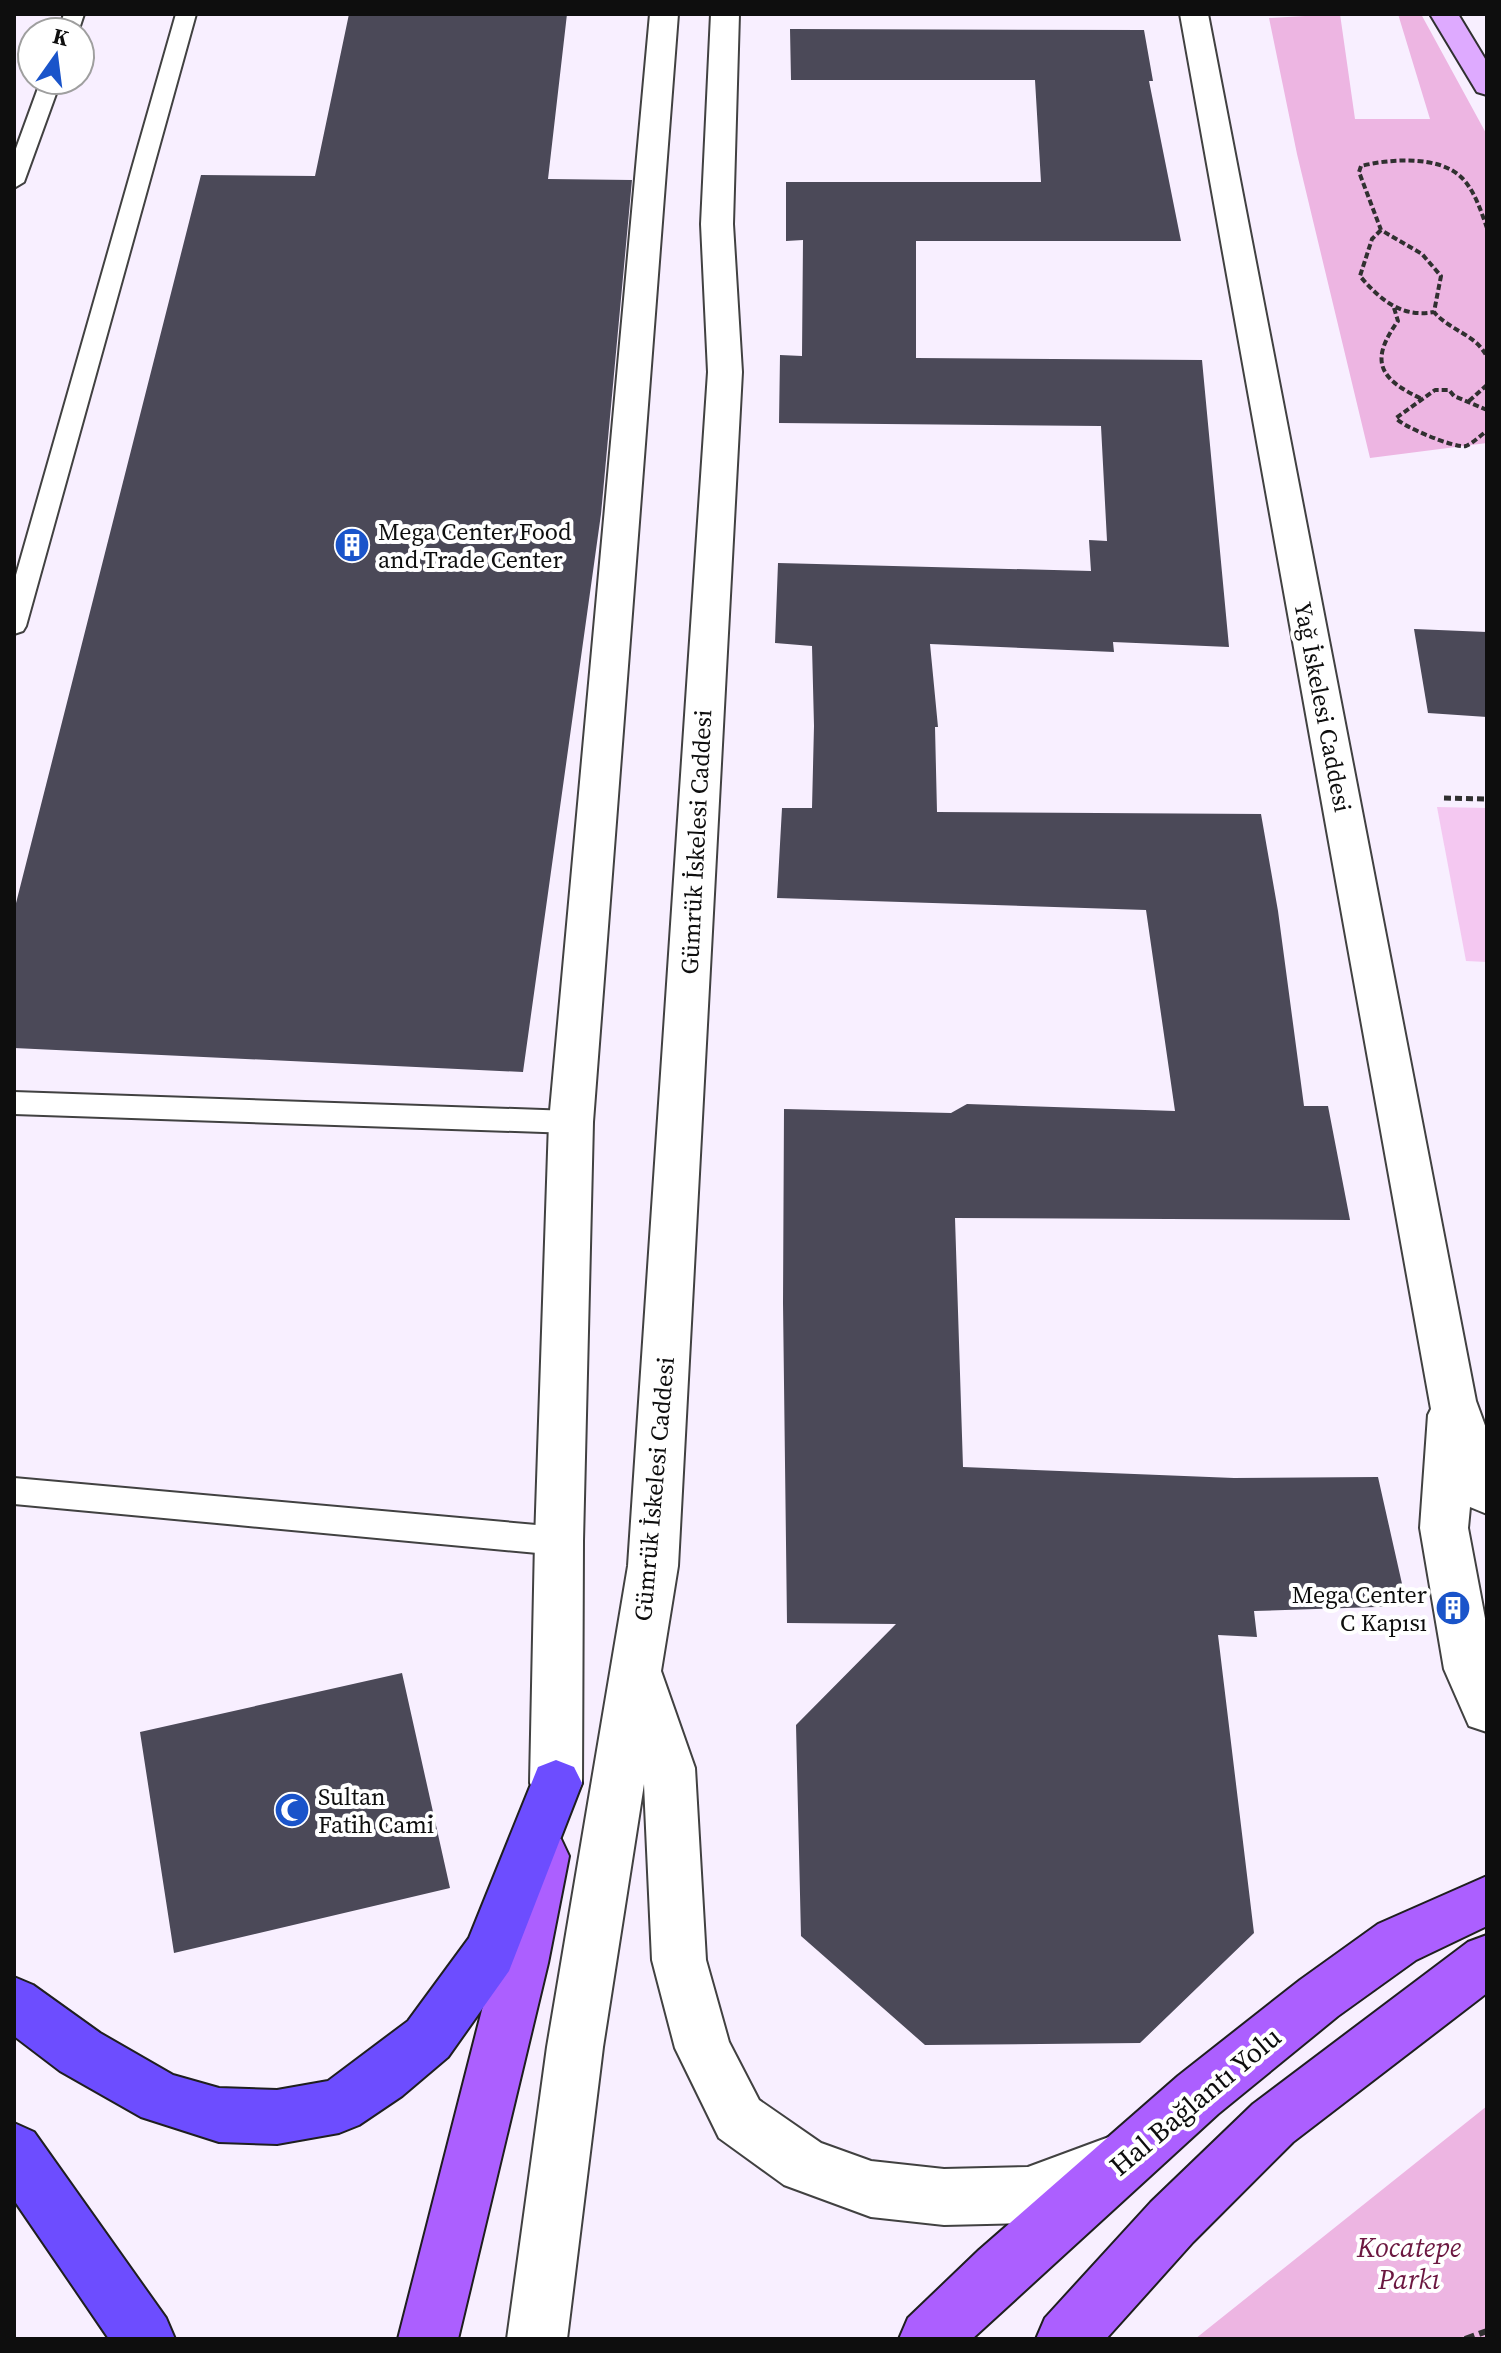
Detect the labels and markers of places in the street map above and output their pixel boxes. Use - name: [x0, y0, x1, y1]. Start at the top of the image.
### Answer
- place label: Mega Center Food and Trade Center: [378, 515, 572, 576]
- building icon: Mega Center Food and Trade Center: [333, 526, 371, 564]
- place label: Mega Center C Kapısı: [1292, 1578, 1427, 1639]
- building icon: Mega Center C Kapısı: [1434, 1589, 1472, 1627]
- place label: Sultan Fatih Cami: [318, 1780, 434, 1841]
- mosque icon: Sultan Fatih Cami: [273, 1791, 311, 1829]

